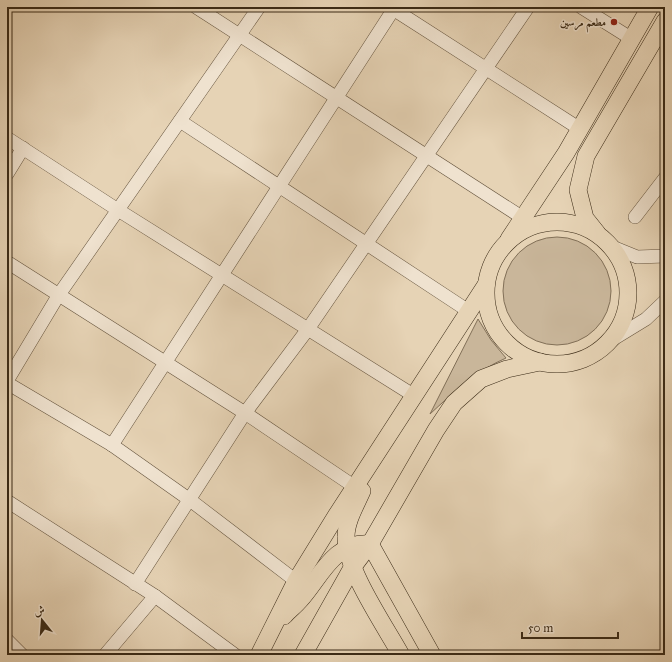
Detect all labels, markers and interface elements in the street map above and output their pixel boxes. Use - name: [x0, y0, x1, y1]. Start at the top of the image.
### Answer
- place label: مطعم مرسين: [560, 16, 606, 33]
- marker: مطعم مرسين: [609, 17, 619, 27]
- north arrow: [22, 600, 62, 640]
- text: ش: [32, 603, 46, 619]
- scale bar: [522, 614, 618, 640]
- text: 50 m: [528, 621, 553, 635]

